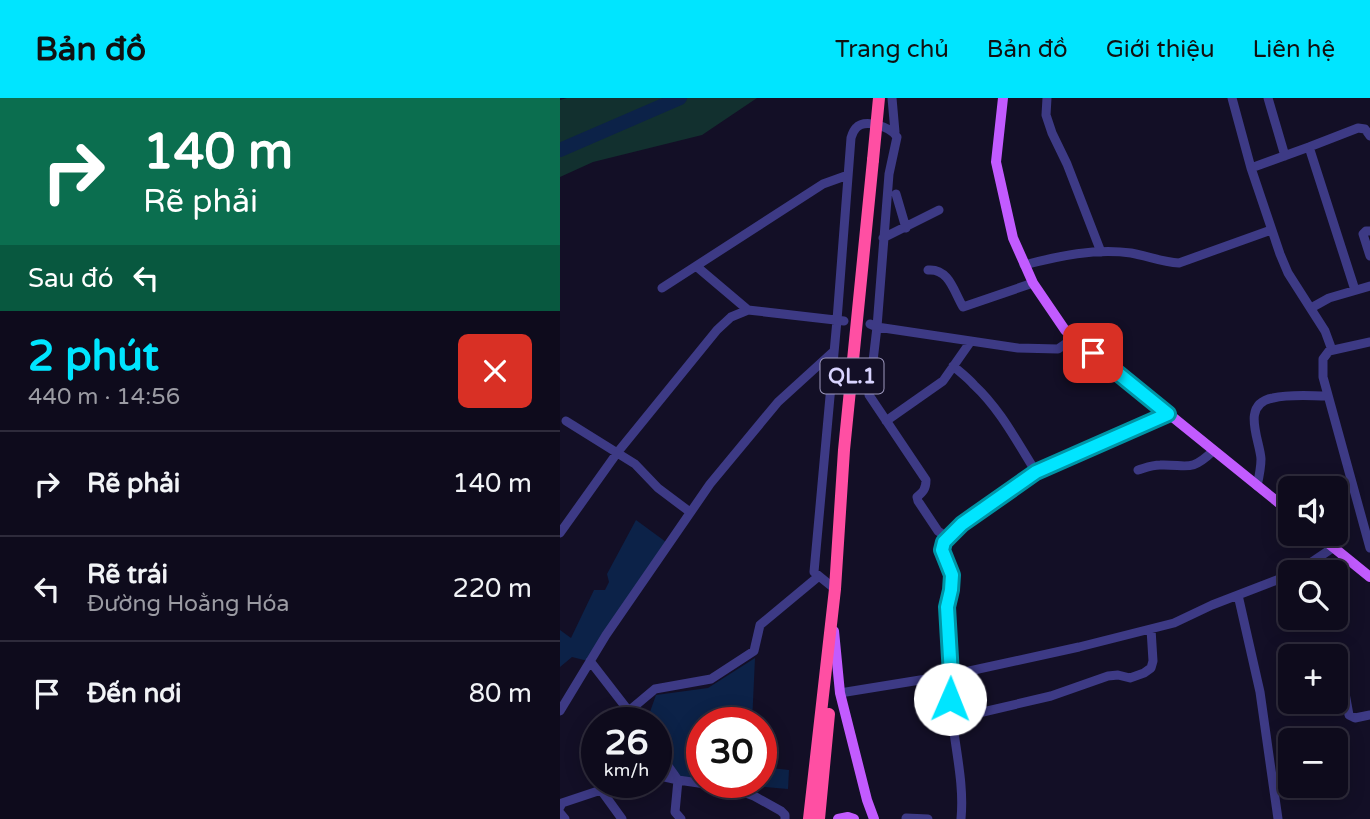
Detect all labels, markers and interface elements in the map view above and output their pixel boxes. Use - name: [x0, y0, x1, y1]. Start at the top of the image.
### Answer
- text: Bản đồ: [35, 30, 146, 69]
- text: Trang chủ: [835, 35, 949, 64]
- text: Bản đồ: [987, 35, 1068, 64]
- text: Giới thiệu: [1106, 35, 1215, 64]
- text: Liên hệ: [1253, 35, 1335, 64]
- text: 140 m: [143, 123, 293, 182]
- icon: right: [28, 126, 119, 217]
- text: Rẽ phải: [143, 183, 258, 221]
- icon: left: [127, 259, 165, 297]
- text: Sau đó: [28, 263, 113, 294]
- pin: [1063, 323, 1123, 383]
- text: 2 phút: [28, 331, 159, 382]
- button: close: [458, 334, 532, 408]
- icon: arrive: [1074, 334, 1112, 372]
- road number: QL.1: [820, 358, 884, 394]
- text: 440 m · 14:56: [28, 383, 180, 411]
- icon: right: [28, 465, 66, 503]
- text: Rẽ phải: [87, 468, 180, 499]
- text: 140 m: [452, 468, 532, 499]
- map controls: [1278, 476, 1348, 798]
- button: sound: [1278, 476, 1348, 546]
- text: Rẽ trái: [87, 559, 168, 590]
- button: search: [1278, 560, 1348, 630]
- icon: left: [28, 570, 66, 608]
- text: 220 m: [452, 573, 532, 604]
- text: Đường Hoằng Hóa: [87, 590, 289, 618]
- button: +: [1278, 644, 1348, 714]
- position arrow: [913, 662, 987, 736]
- icon: arrive: [28, 675, 66, 713]
- text: Đến nơi: [87, 678, 182, 709]
- text: 80 m: [469, 678, 532, 709]
- speed limit sign: 30: [686, 707, 777, 798]
- text: 26: [605, 722, 648, 764]
- button: −: [1278, 728, 1348, 798]
- text: km/h: [604, 759, 649, 781]

